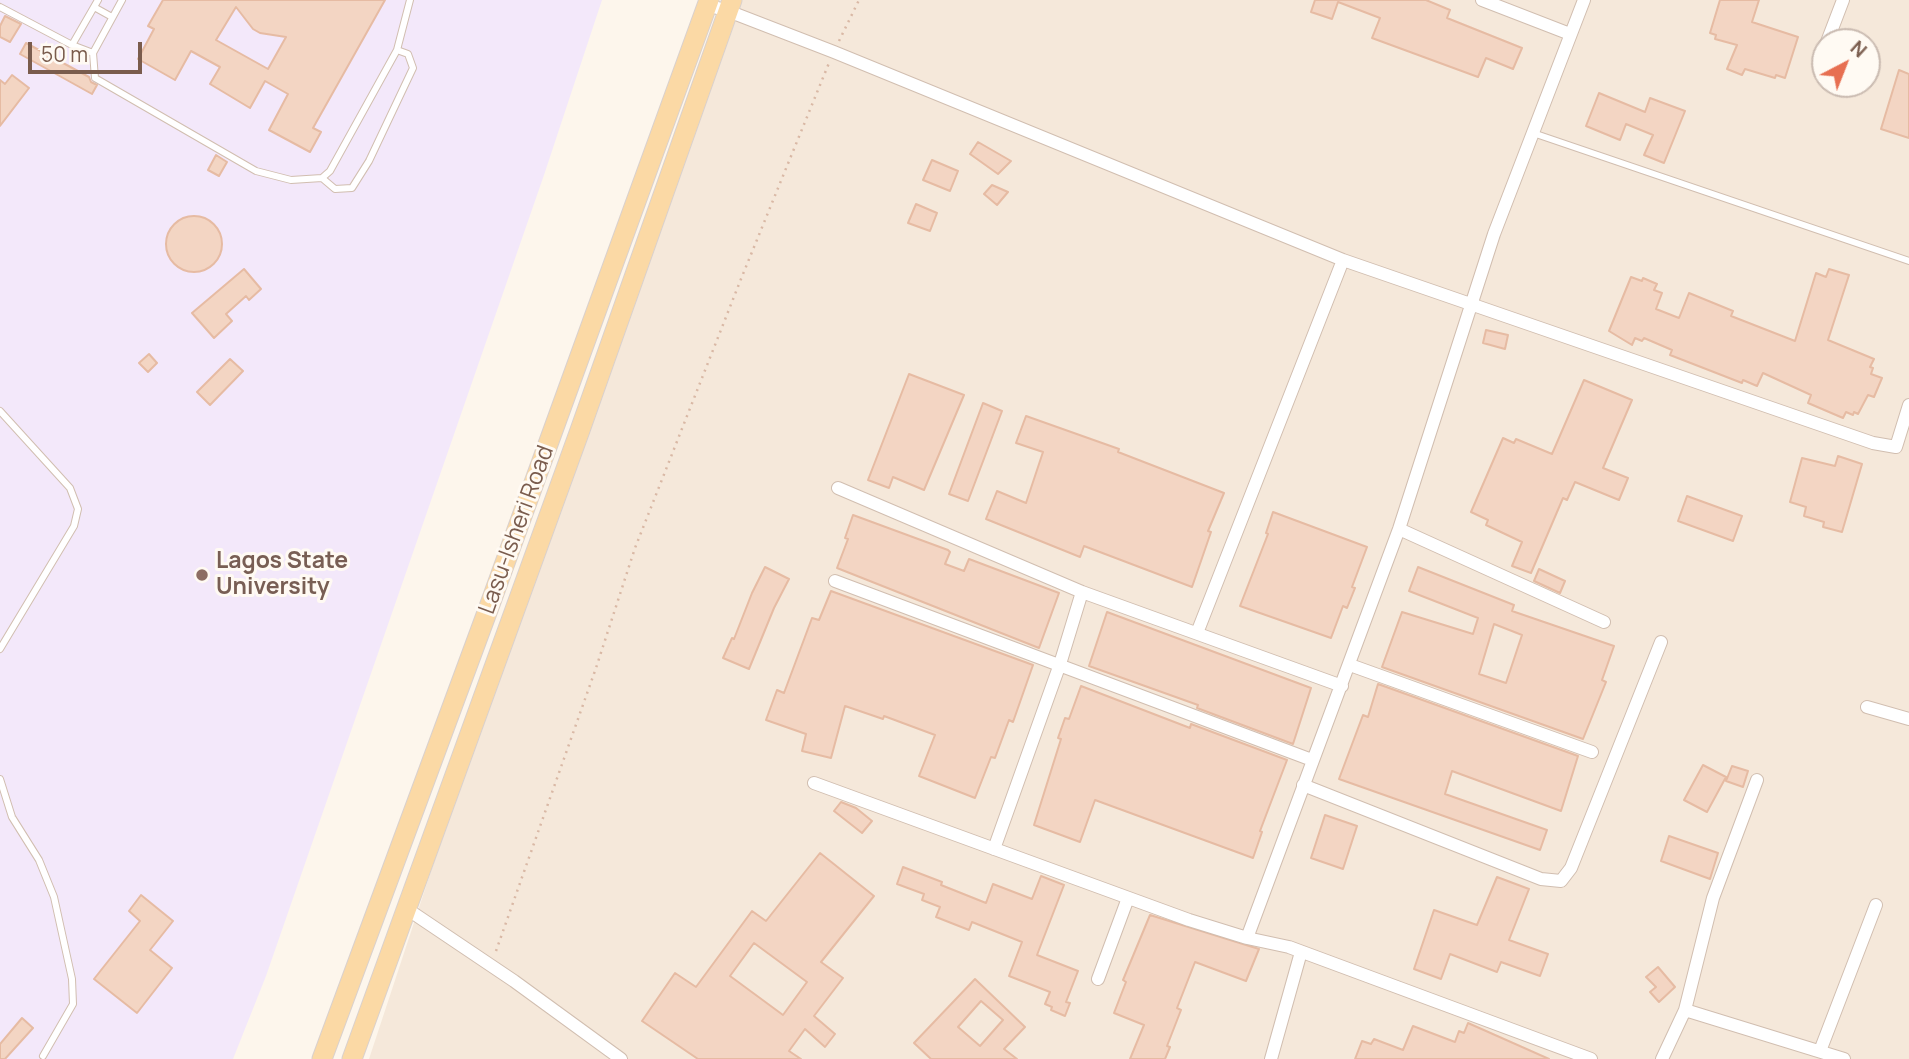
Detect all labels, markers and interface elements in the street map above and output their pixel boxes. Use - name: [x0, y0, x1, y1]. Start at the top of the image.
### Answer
- scale bar: [32, 28, 145, 72]
- north arrow: [1811, 28, 1881, 98]
- text: N: [1845, 35, 1872, 63]
- text: 50 m: [41, 40, 88, 68]
- street label: Lasu-Isheri Road: [474, 442, 560, 618]
- place label: Lagos State University: [216, 548, 348, 602]
- marker: Lagos State University: [194, 567, 210, 583]

